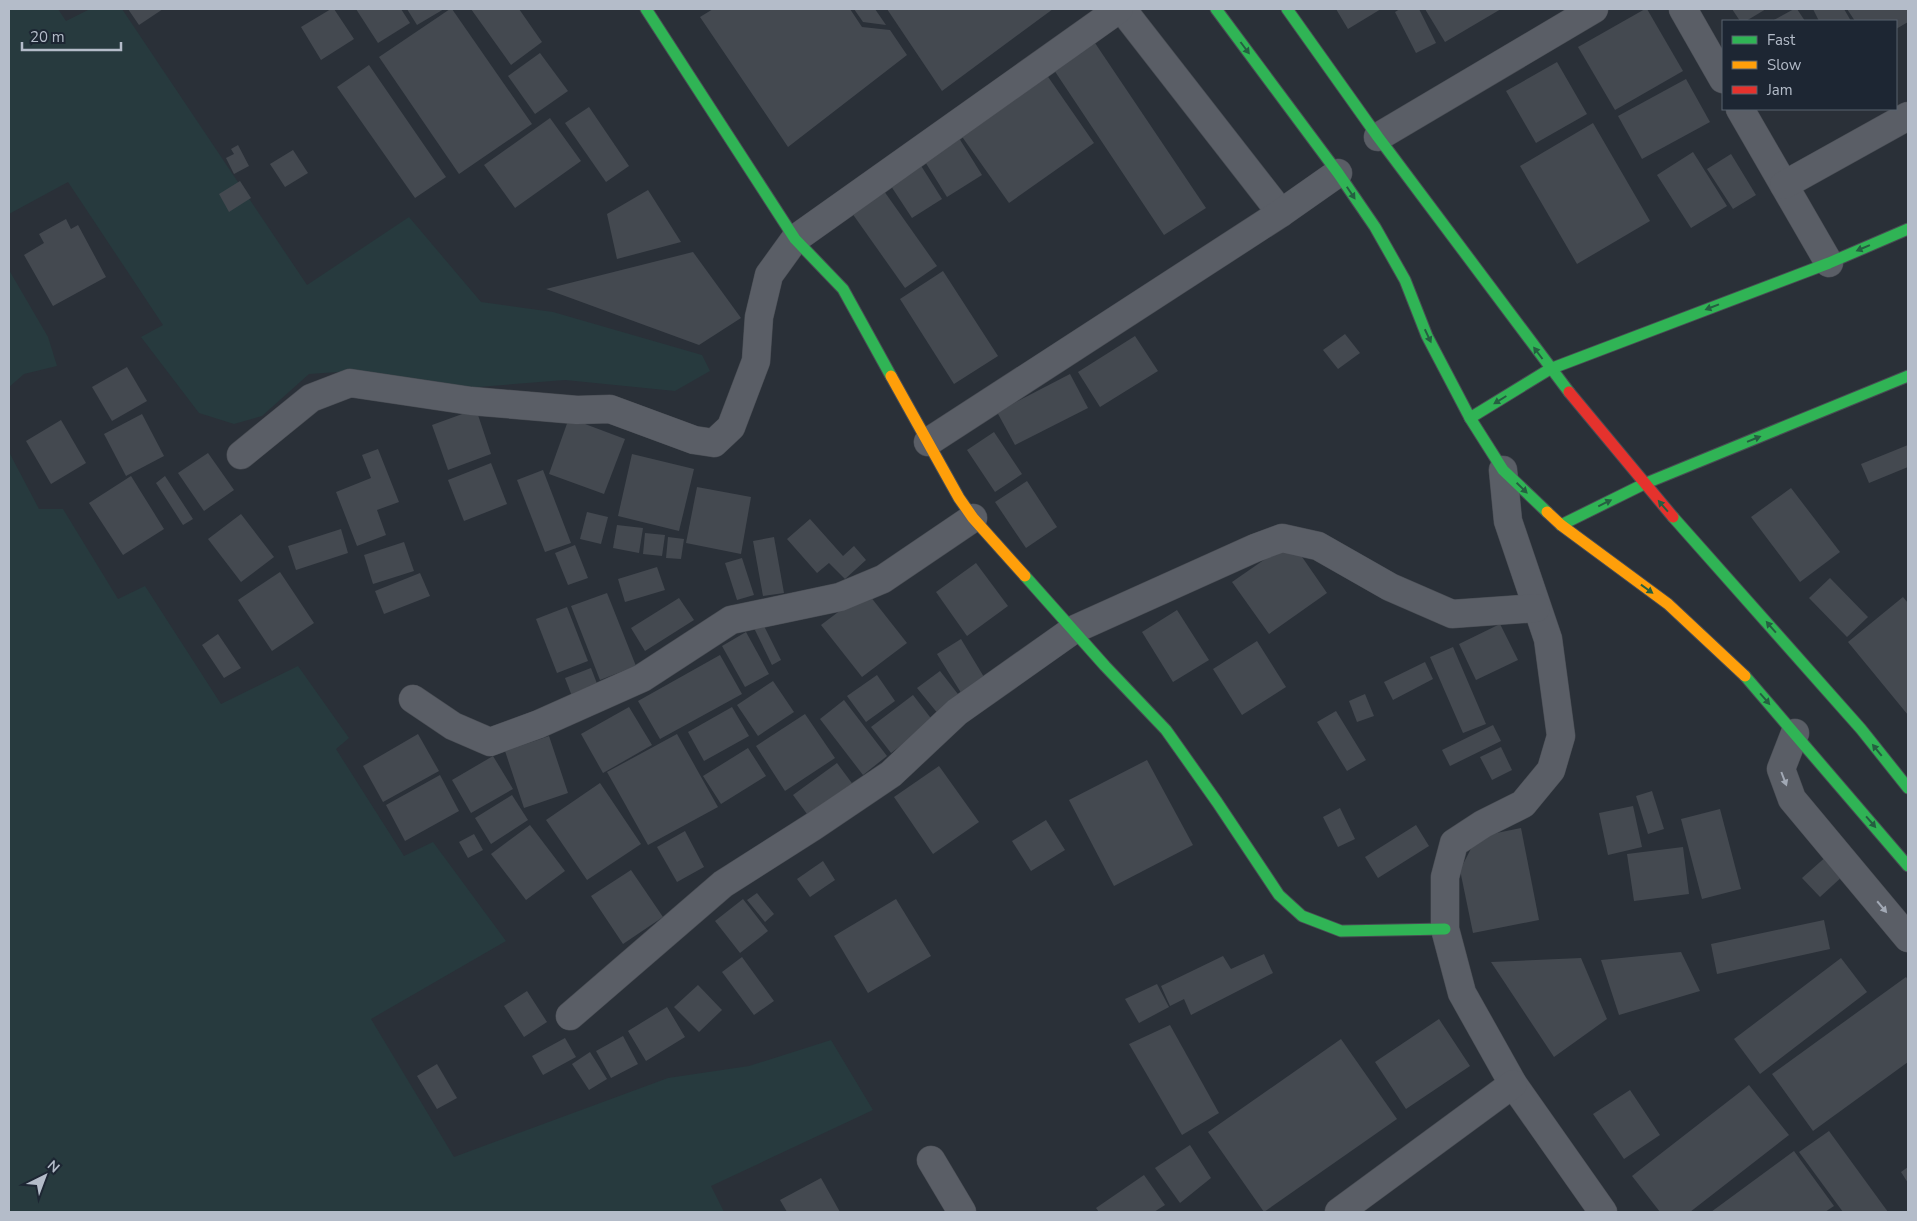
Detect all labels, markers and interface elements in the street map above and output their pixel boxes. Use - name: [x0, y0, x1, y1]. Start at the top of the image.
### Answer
- scale bar: [22, 20, 121, 52]
- legend: [1722, 20, 1897, 110]
- text: 20 m: [30, 27, 65, 47]
- text: Fast: [1767, 30, 1796, 50]
- one-way arrow: [1240, 41, 1250, 55]
- text: Slow: [1767, 55, 1802, 75]
- text: Jam: [1766, 80, 1793, 100]
- one-way arrow: [1346, 186, 1356, 200]
- one-way arrow: [1856, 245, 1870, 253]
- one-way arrow: [1704, 303, 1719, 311]
- one-way arrow: [1424, 329, 1432, 343]
- one-way arrow: [1533, 347, 1544, 360]
- one-way arrow: [1493, 395, 1506, 405]
- one-way arrow: [1747, 435, 1762, 443]
- one-way arrow: [1515, 482, 1527, 494]
- one-way arrow: [1597, 499, 1612, 507]
- one-way arrow: [1657, 500, 1669, 512]
- one-way arrow: [1640, 584, 1654, 594]
- one-way arrow: [1765, 621, 1776, 634]
- one-way arrow: [1759, 693, 1771, 705]
- one-way arrow: [1872, 744, 1883, 757]
- one-way arrow: [1781, 771, 1789, 786]
- one-way arrow: [1866, 816, 1877, 829]
- one-way arrow: [1877, 900, 1888, 913]
- north arrow: [20, 1151, 70, 1201]
- text: N: [43, 1156, 64, 1177]

